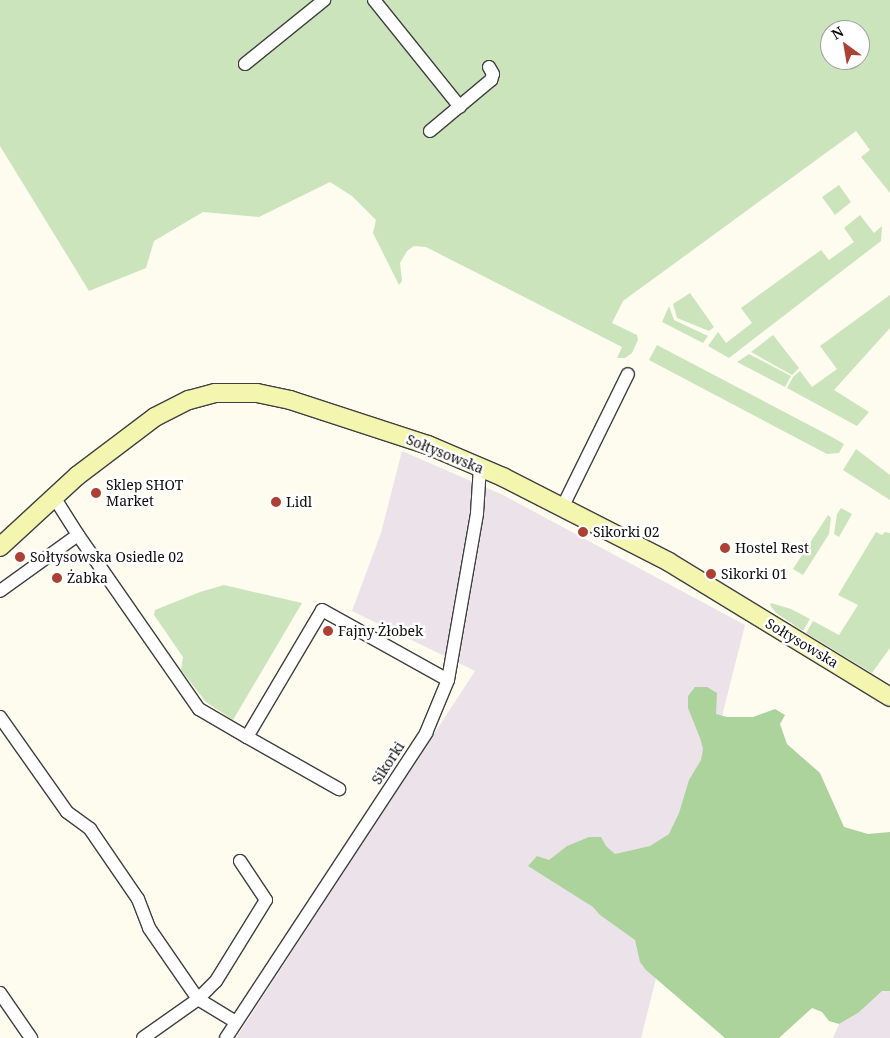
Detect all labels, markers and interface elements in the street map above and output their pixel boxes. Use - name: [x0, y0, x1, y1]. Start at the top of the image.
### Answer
- north arrow: [820, 20, 870, 70]
- text: N: [828, 22, 847, 44]
- street label: Sołtysowska: [404, 431, 486, 477]
- place label: Sklep SHOT Market: [106, 477, 183, 510]
- marker: Sklep SHOT Market: [90, 487, 102, 499]
- place label: Lidl: [286, 494, 312, 510]
- marker: Lidl: [270, 496, 282, 508]
- place label: Sikorki 02: [593, 524, 660, 540]
- marker: Sikorki 02: [577, 526, 589, 538]
- place label: Hostel Rest: [735, 540, 809, 556]
- marker: Hostel Rest: [719, 542, 731, 554]
- place label: Sołtysowska Osiedle 02: [30, 549, 184, 565]
- marker: Sołtysowska Osiedle 02: [14, 551, 26, 563]
- place label: Sikorki 01: [721, 566, 788, 582]
- marker: Sikorki 01: [705, 568, 717, 580]
- place label: Żabka: [67, 570, 108, 586]
- marker: Żabka: [51, 572, 63, 584]
- street label: Sołtysowska: [763, 615, 841, 671]
- place label: Fajny Żłobek: [338, 623, 423, 639]
- marker: Fajny Żłobek: [322, 625, 334, 637]
- street label: Sikorki: [368, 739, 408, 787]

